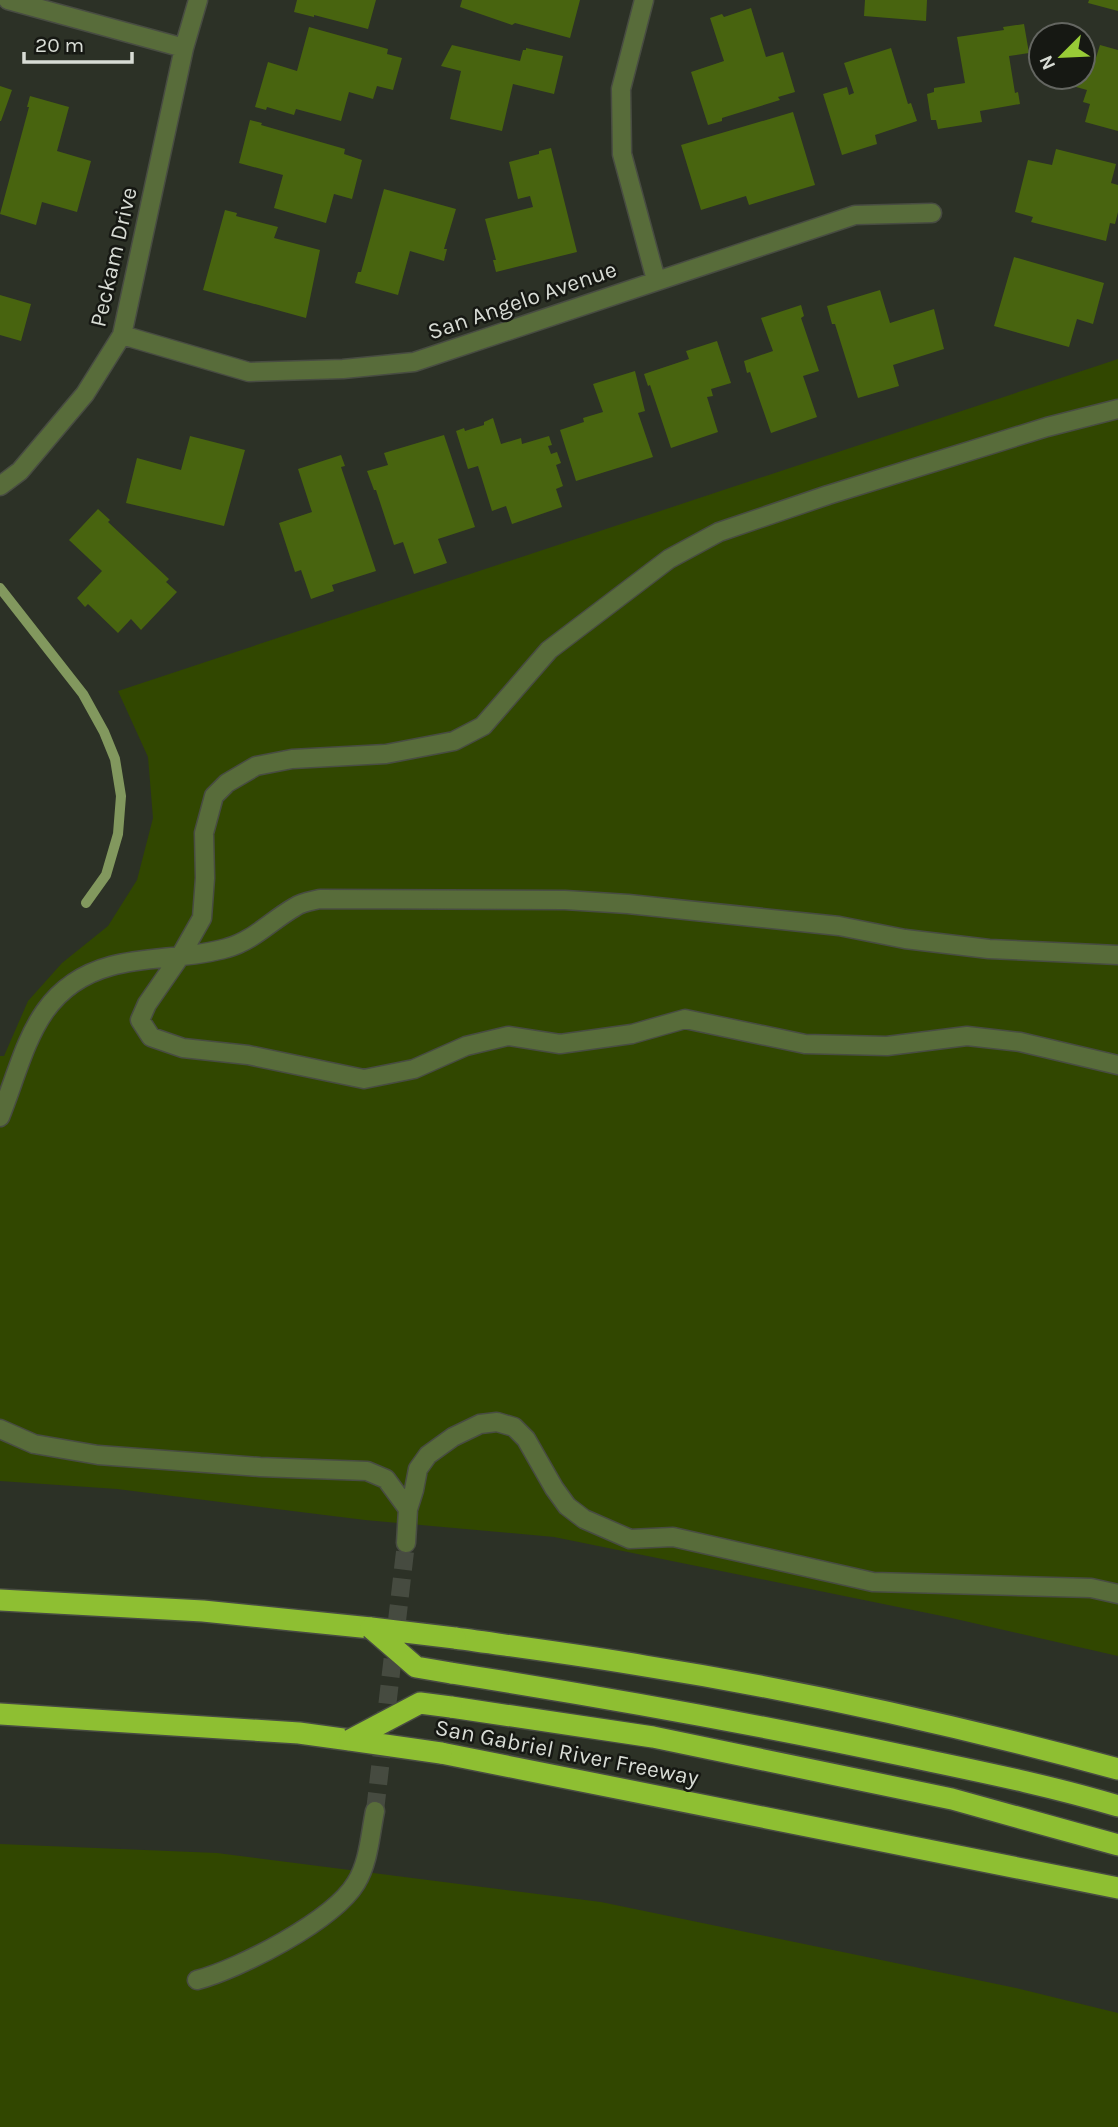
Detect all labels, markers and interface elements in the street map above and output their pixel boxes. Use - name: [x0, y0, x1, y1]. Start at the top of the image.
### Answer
- scale bar: [24, 21, 133, 65]
- north arrow: [1027, 21, 1097, 91]
- text: 20 m: [35, 33, 84, 57]
- text: N: [1035, 52, 1060, 73]
- street label: Peckam Drive: [84, 185, 143, 330]
- street label: San Angelo Avenue: [424, 255, 620, 345]
- street label: San Gabriel River Freeway: [433, 1714, 701, 1791]

